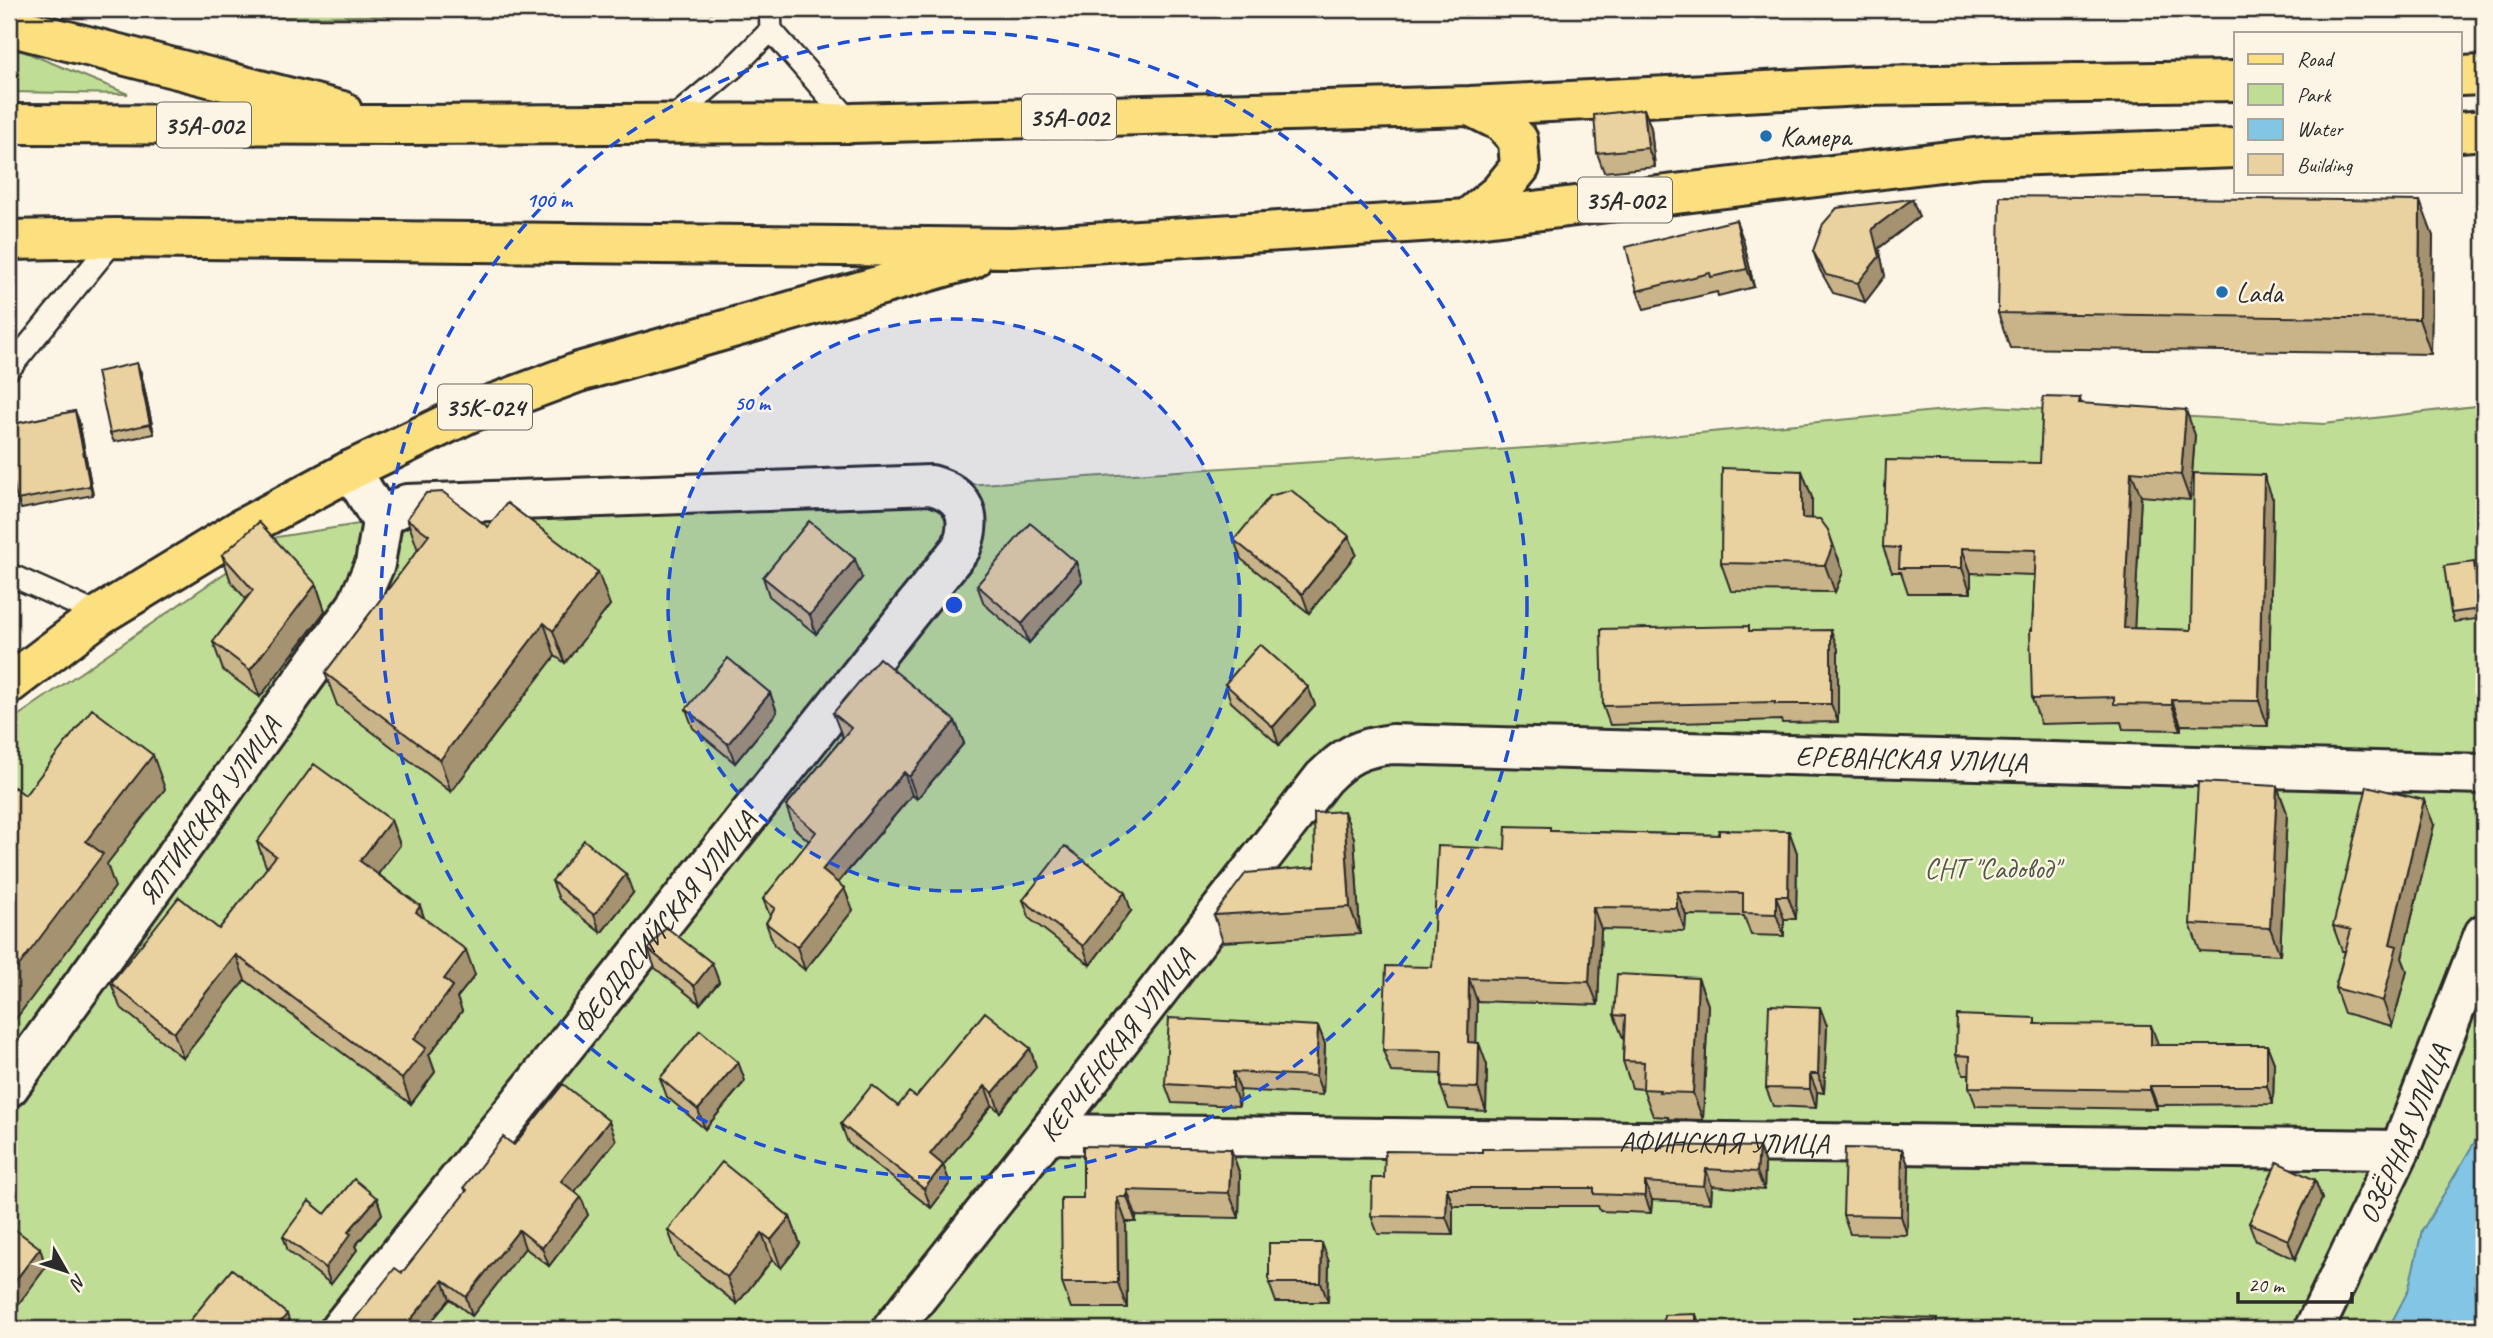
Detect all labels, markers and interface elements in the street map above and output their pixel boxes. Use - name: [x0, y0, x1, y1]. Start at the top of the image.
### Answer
- legend: [2234, 32, 2462, 192]
- text: Road: [2297, 46, 2336, 72]
- text: Park: [2297, 82, 2332, 108]
- road number: 35А-002: [1022, 94, 1116, 140]
- road number: 35А-002: [157, 102, 251, 148]
- text: Water: [2297, 116, 2344, 142]
- place label: Камера: [1780, 119, 1853, 154]
- marker: Камера: [1758, 128, 1774, 144]
- text: Building: [2297, 152, 2354, 178]
- road number: 35А-002: [1578, 178, 1672, 223]
- text: 100 m: [526, 187, 574, 213]
- place label: Lada: [2236, 275, 2284, 310]
- marker: Lada: [2214, 284, 2230, 300]
- road number: 35К-024: [438, 384, 532, 430]
- text: 50 m: [734, 390, 772, 416]
- centre of rings: [942, 593, 966, 617]
- street label: ЯЛТИНСКАЯ УЛИЦА: [130, 709, 290, 912]
- street label: ЕРЕВАНСКАЯ УЛИЦА: [1795, 738, 2029, 779]
- street label: ФЕОДОСИЙСКАЯ УЛИЦА: [565, 803, 764, 1041]
- park label: СНТ "Садовод": [1925, 851, 2065, 886]
- street label: КЕРЧЕНСКАЯ УЛИЦА: [1031, 940, 1203, 1148]
- street label: ОЗЁРНАЯ УЛИЦА: [2350, 1039, 2458, 1229]
- street label: АФИНСКАЯ УЛИЦА: [1619, 1124, 1831, 1161]
- north arrow: [32, 1236, 102, 1306]
- scale bar: [2238, 1261, 2351, 1305]
- text: N: [63, 1269, 91, 1296]
- text: 20 m: [2248, 1272, 2286, 1298]

